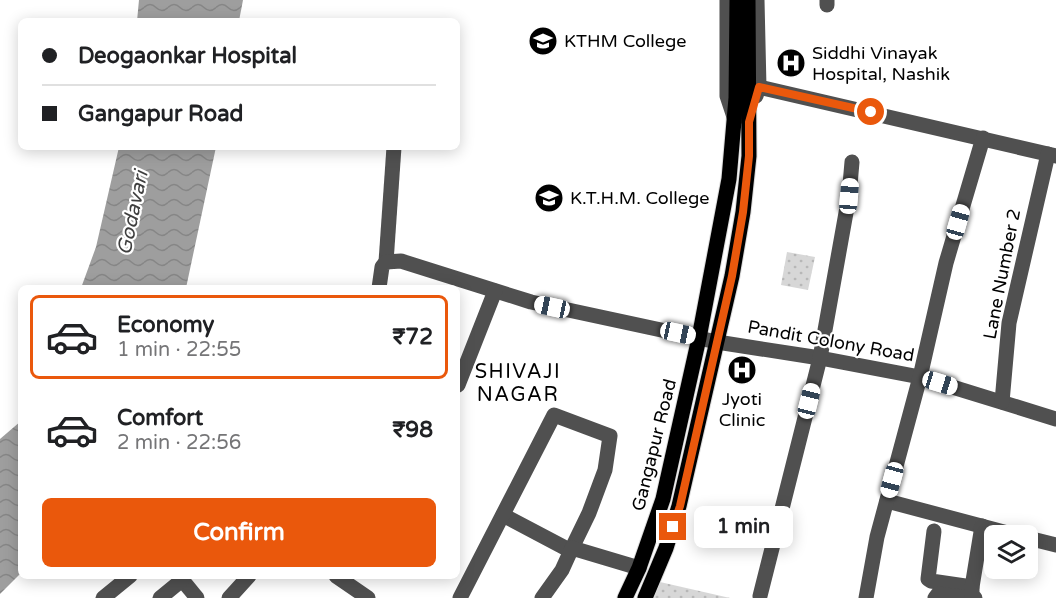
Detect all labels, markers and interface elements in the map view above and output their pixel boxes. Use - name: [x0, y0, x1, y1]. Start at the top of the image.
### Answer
- school or university icon: KTHM College: [527, 25, 559, 57]
- place label: KTHM College: [564, 30, 687, 52]
- place label: Siddhi Vinayak Hospital, Nashik: [812, 42, 950, 85]
- text: Deogaonkar Hospital: [78, 43, 297, 69]
- hospital icon: Siddhi Vinayak Hospital, Nashik: [775, 47, 807, 79]
- route start: [857, 98, 884, 125]
- text: Gangapur Road: [78, 101, 243, 127]
- water label: Godavari: [112, 166, 154, 257]
- car: [838, 177, 860, 215]
- school or university icon: K.T.H.M. College: [533, 182, 565, 214]
- place label: K.T.H.M. College: [570, 187, 709, 209]
- car: [944, 202, 972, 242]
- street label: Lane Number 2: [979, 207, 1025, 341]
- car: [533, 294, 571, 320]
- icon: car: [45, 310, 99, 364]
- text: Economy: [117, 312, 214, 338]
- street label: Pandit Colony Road: [746, 315, 916, 367]
- car: [659, 320, 697, 346]
- text: ₹72: [392, 324, 433, 350]
- text: 1 min · 22:55: [117, 338, 241, 362]
- hospital icon: Jyoti Clinic: [726, 354, 758, 386]
- district label: SHIVAJI NAGAR: [475, 360, 561, 407]
- car: [920, 369, 960, 397]
- street label: Gangapur Road: [627, 377, 681, 513]
- car: [796, 381, 822, 421]
- place label: Jyoti Clinic: [719, 388, 765, 431]
- icon: car: [45, 403, 99, 457]
- text: Comfort: [117, 405, 203, 431]
- text: ₹98: [392, 417, 433, 443]
- text: 2 min · 22:56: [117, 431, 241, 455]
- car: [879, 460, 905, 500]
- button: Confirm: [42, 498, 436, 567]
- callout: 1 min: [694, 506, 793, 548]
- route end: [659, 513, 686, 540]
- text: 1 min: [717, 515, 770, 539]
- map controls: [984, 525, 1038, 579]
- button: layers: [984, 525, 1038, 579]

